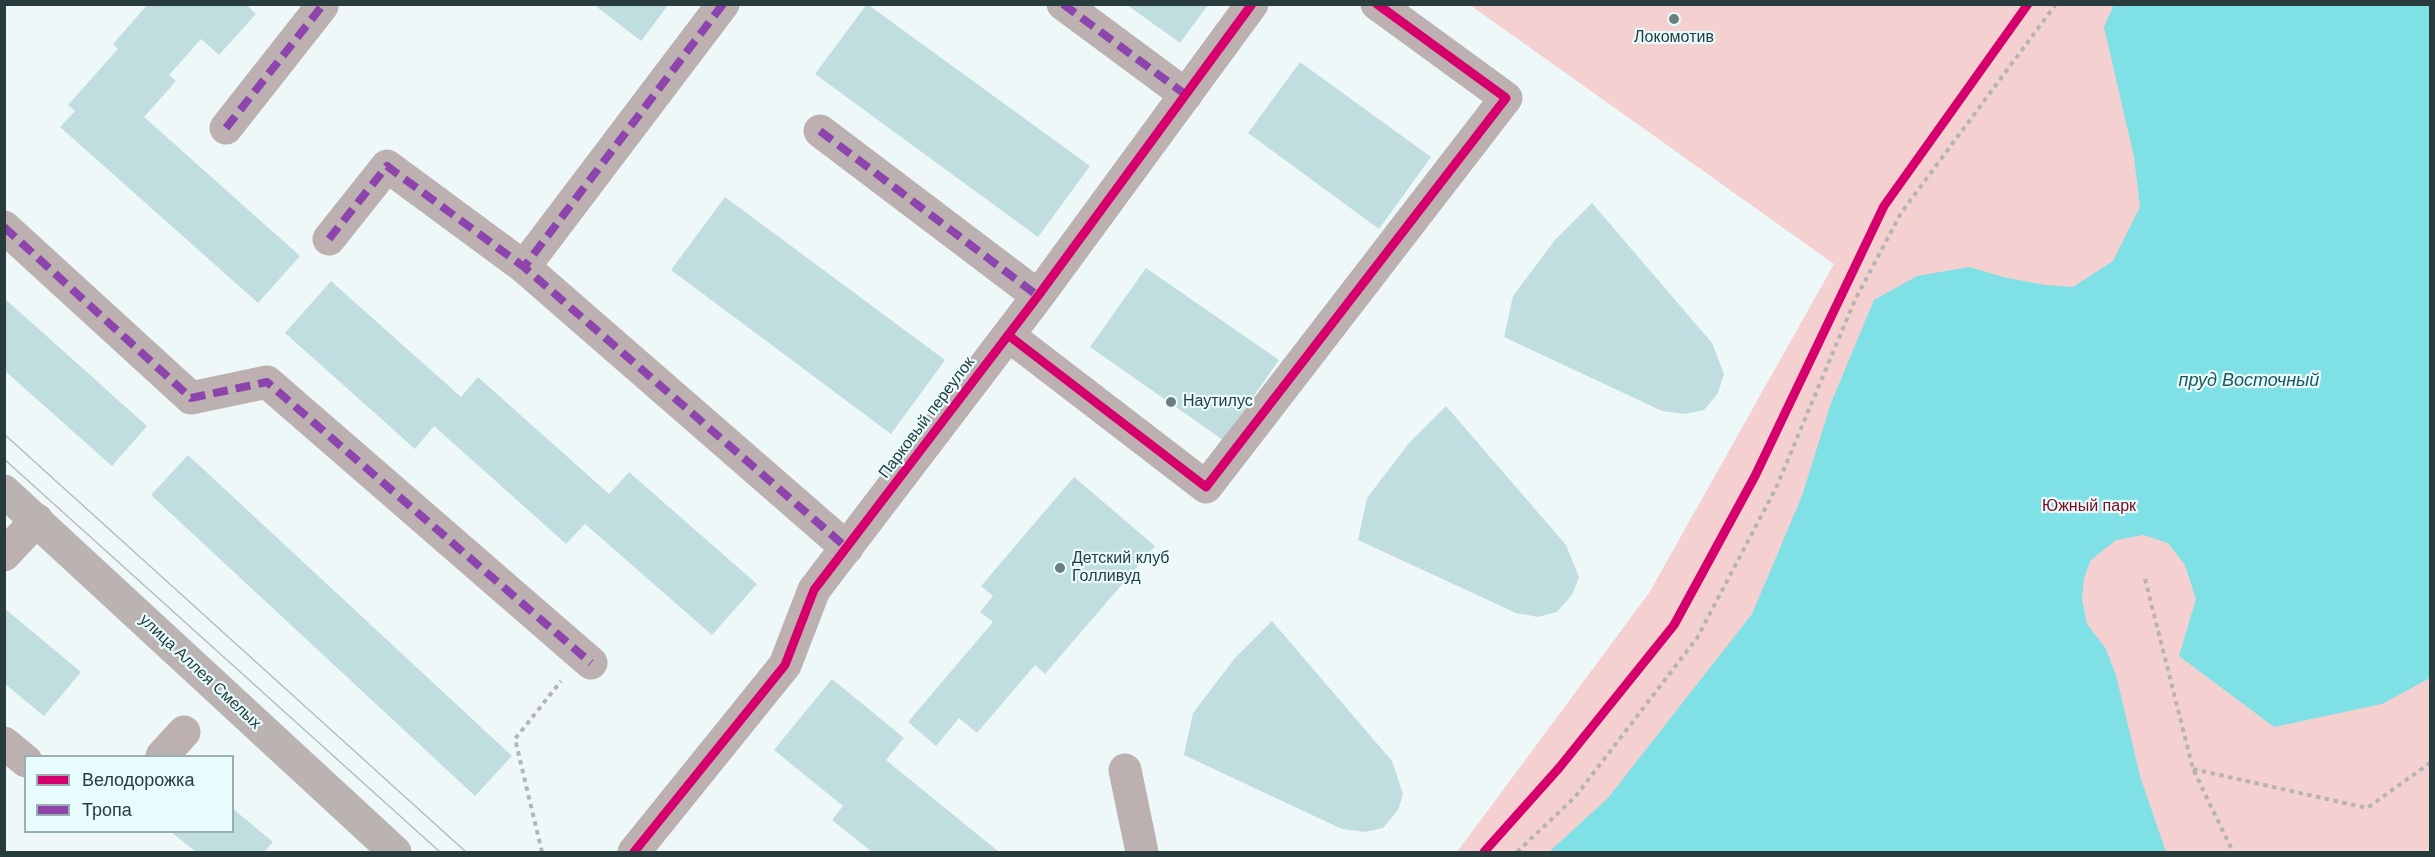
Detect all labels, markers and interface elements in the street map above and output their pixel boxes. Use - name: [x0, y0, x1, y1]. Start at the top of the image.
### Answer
- marker: Локомотив: [1667, 12, 1681, 26]
- place label: Локомотив: [1634, 28, 1714, 48]
- street label: Парковый переулок: [875, 354, 979, 482]
- water label: пруд Восточный: [2179, 370, 2319, 392]
- place label: Наутилус: [1183, 392, 1253, 412]
- marker: Наутилус: [1164, 395, 1178, 409]
- park label: Южный парк: [2042, 497, 2136, 517]
- place label: Детский клуб Голливуд: [1072, 549, 1170, 587]
- marker: Детский клуб Голливуд: [1053, 561, 1067, 575]
- street label: улица Аллея Смелых: [135, 611, 265, 733]
- legend: [24, 755, 234, 833]
- text: Велодорожка: [82, 770, 194, 790]
- text: Тропа: [82, 800, 132, 820]

